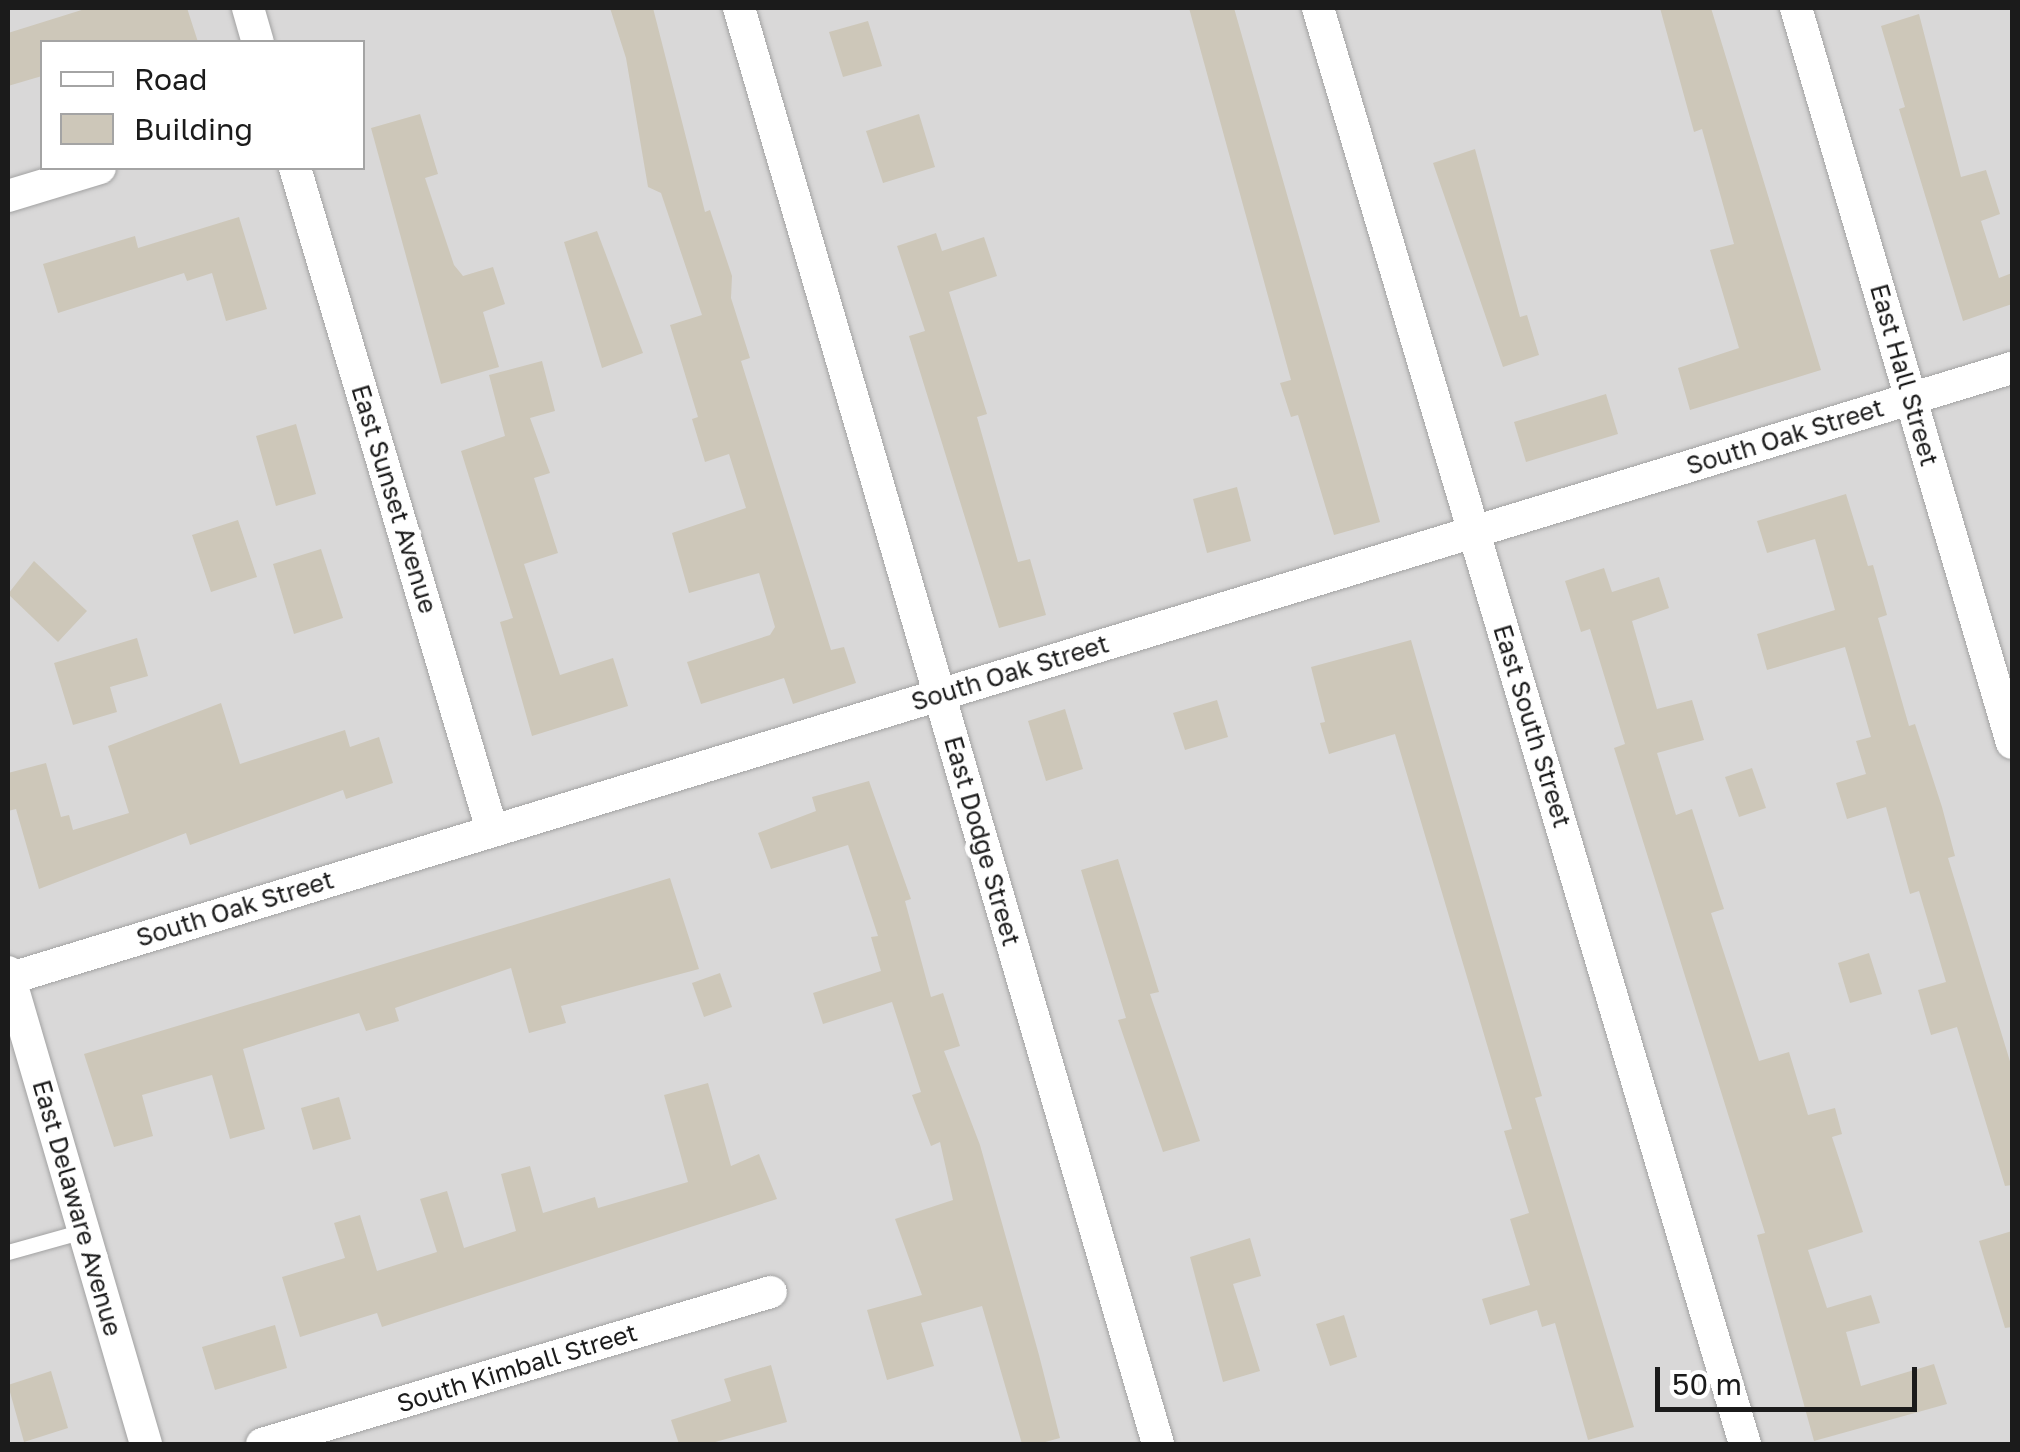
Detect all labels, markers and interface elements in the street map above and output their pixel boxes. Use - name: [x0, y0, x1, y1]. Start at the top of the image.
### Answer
- legend: [40, 40, 365, 170]
- text: Road: [134, 61, 208, 97]
- text: Building: [134, 111, 253, 147]
- street label: East Hall Street: [1864, 281, 1944, 469]
- street label: East Sunset Avenue: [345, 381, 443, 617]
- street label: South Oak Street: [1683, 393, 1887, 481]
- street label: East South Street: [1487, 621, 1577, 831]
- street label: South Oak Street: [908, 629, 1112, 717]
- street label: East Dodge Street: [938, 733, 1026, 949]
- street label: South Oak Street: [133, 865, 337, 953]
- street label: East Delaware Avenue: [26, 1077, 128, 1339]
- street label: South Kimball Street: [393, 1317, 641, 1419]
- scale bar: [1660, 1347, 1922, 1409]
- text: 50 m: [1672, 1366, 1742, 1402]

